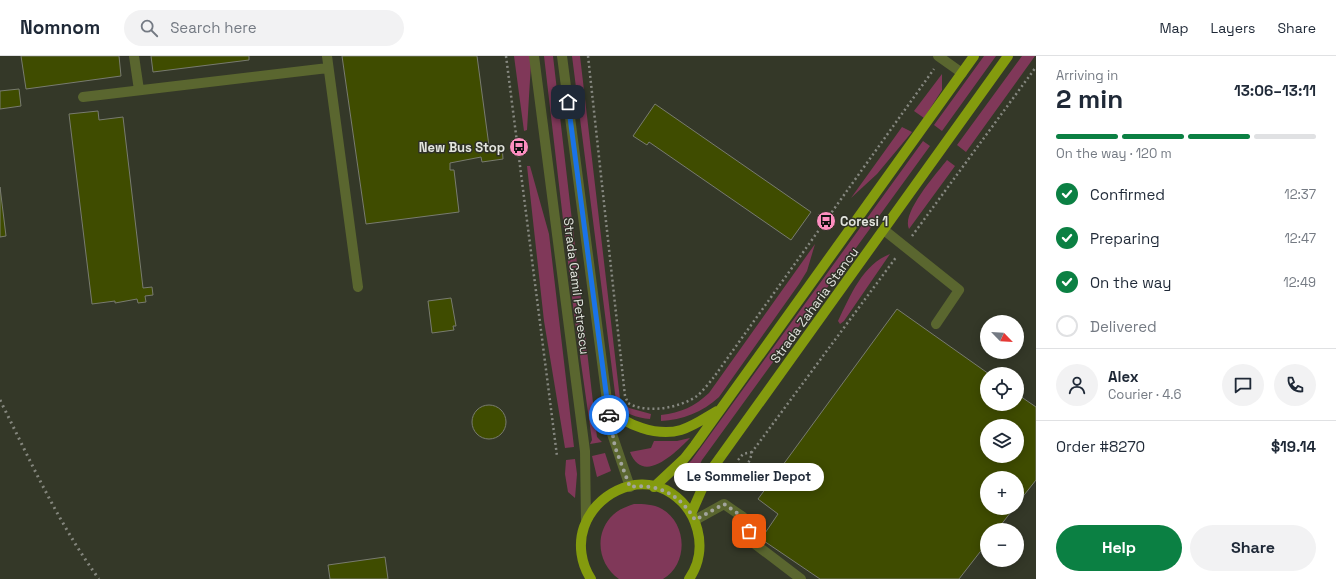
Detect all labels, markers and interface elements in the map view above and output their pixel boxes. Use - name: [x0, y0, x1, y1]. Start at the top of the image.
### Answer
- search box: [124, 10, 404, 46]
- text: Nomnom: [20, 15, 100, 40]
- icon: search: [138, 17, 160, 39]
- text: Search here: [170, 18, 257, 37]
- text: Map: [1159, 19, 1189, 37]
- text: Layers: [1211, 19, 1255, 37]
- text: Share: [1277, 19, 1316, 37]
- text: Arriving in: [1056, 67, 1118, 84]
- text: 13:06–13:11: [1234, 81, 1316, 100]
- text: 2 min: [1056, 82, 1123, 116]
- pin: [551, 85, 585, 119]
- icon: home: [557, 91, 579, 113]
- bus stop icon: New Bus Stop: [508, 136, 530, 158]
- place label: New Bus Stop: [419, 139, 505, 156]
- text: On the way · 120 m: [1056, 145, 1172, 162]
- icon: check: [1056, 183, 1078, 205]
- text: Confirmed: [1090, 185, 1165, 204]
- text: 12:37: [1284, 186, 1316, 203]
- bus stop icon: Coresi 1: [815, 210, 837, 232]
- place label: Coresi 1: [840, 213, 888, 230]
- street label: Strada Camil Petrescu: [560, 217, 593, 355]
- icon: check: [1056, 227, 1078, 249]
- text: Preparing: [1090, 229, 1160, 248]
- text: 12:47: [1284, 230, 1316, 247]
- street label: Strada Zaharia Stancu: [767, 244, 862, 367]
- icon: check: [1056, 271, 1078, 293]
- text: On the way: [1090, 273, 1171, 292]
- text: 12:49: [1283, 274, 1316, 291]
- north arrow: [980, 315, 1024, 359]
- map controls: [980, 315, 1024, 567]
- text: Delivered: [1090, 317, 1157, 336]
- button: person: [1056, 364, 1098, 406]
- button: chat: [1222, 364, 1264, 406]
- button: phone: [1274, 364, 1316, 406]
- button: locate: [980, 367, 1024, 411]
- text: Alex: [1108, 367, 1139, 386]
- text: Courier · 4.6: [1108, 386, 1181, 403]
- courier: [589, 395, 629, 435]
- icon: car: [598, 404, 620, 426]
- button: layers: [980, 419, 1024, 463]
- text: Order #8270: [1056, 437, 1145, 456]
- text: $19.14: [1271, 437, 1316, 456]
- callout: Le Sommelier Depot: [674, 463, 824, 491]
- text: Le Sommelier Depot: [687, 468, 811, 485]
- button: +: [980, 471, 1024, 515]
- pin: [732, 514, 766, 548]
- icon: bag: [738, 520, 760, 542]
- button: −: [980, 523, 1024, 567]
- button: Help: [1056, 525, 1182, 571]
- button: Share: [1190, 525, 1316, 571]

